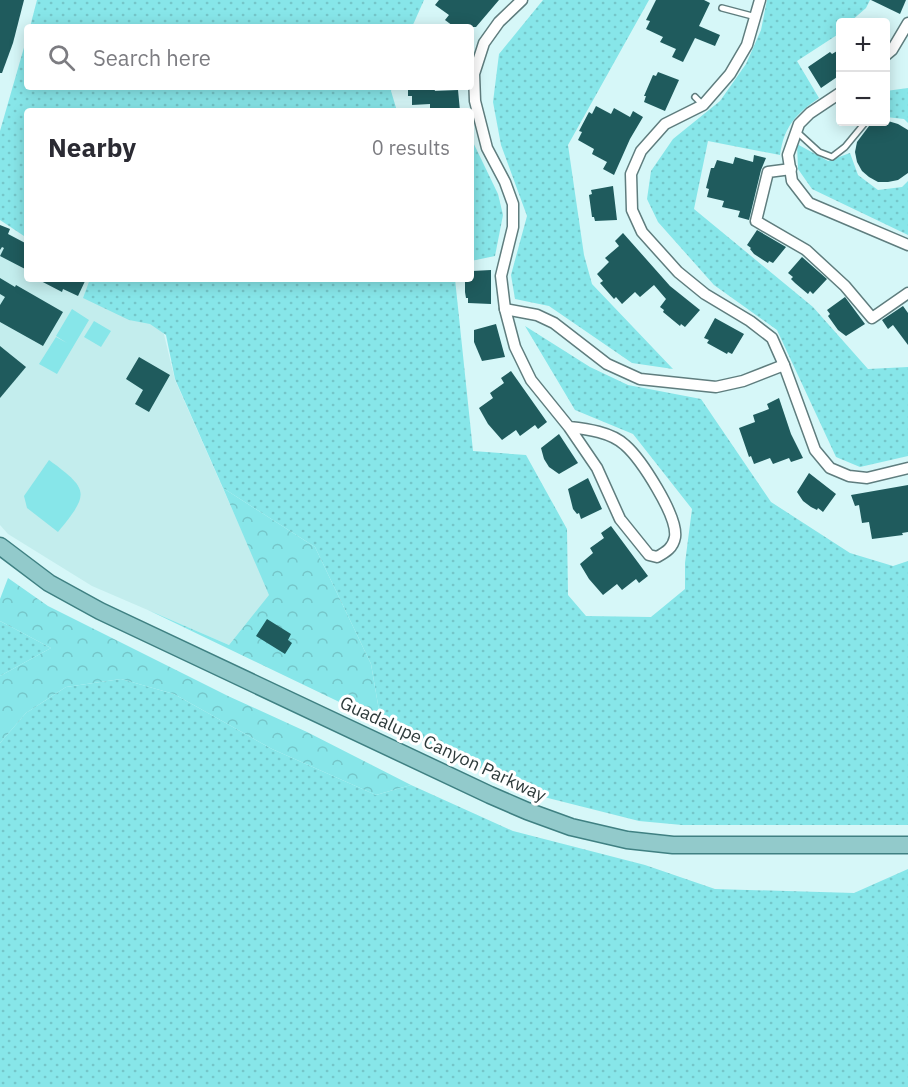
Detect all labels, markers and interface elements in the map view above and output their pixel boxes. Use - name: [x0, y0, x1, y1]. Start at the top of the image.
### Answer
- map controls: [836, 18, 890, 126]
- button: +: [836, 18, 890, 72]
- search box: [24, 24, 474, 90]
- icon: search: [45, 41, 78, 74]
- text: Search here: [93, 43, 211, 72]
- button: −: [836, 72, 890, 126]
- text: Nearby: [48, 130, 136, 164]
- text: 0 results: [372, 134, 450, 161]
- street label: Guadalupe Canyon Parkway: [336, 691, 550, 807]

